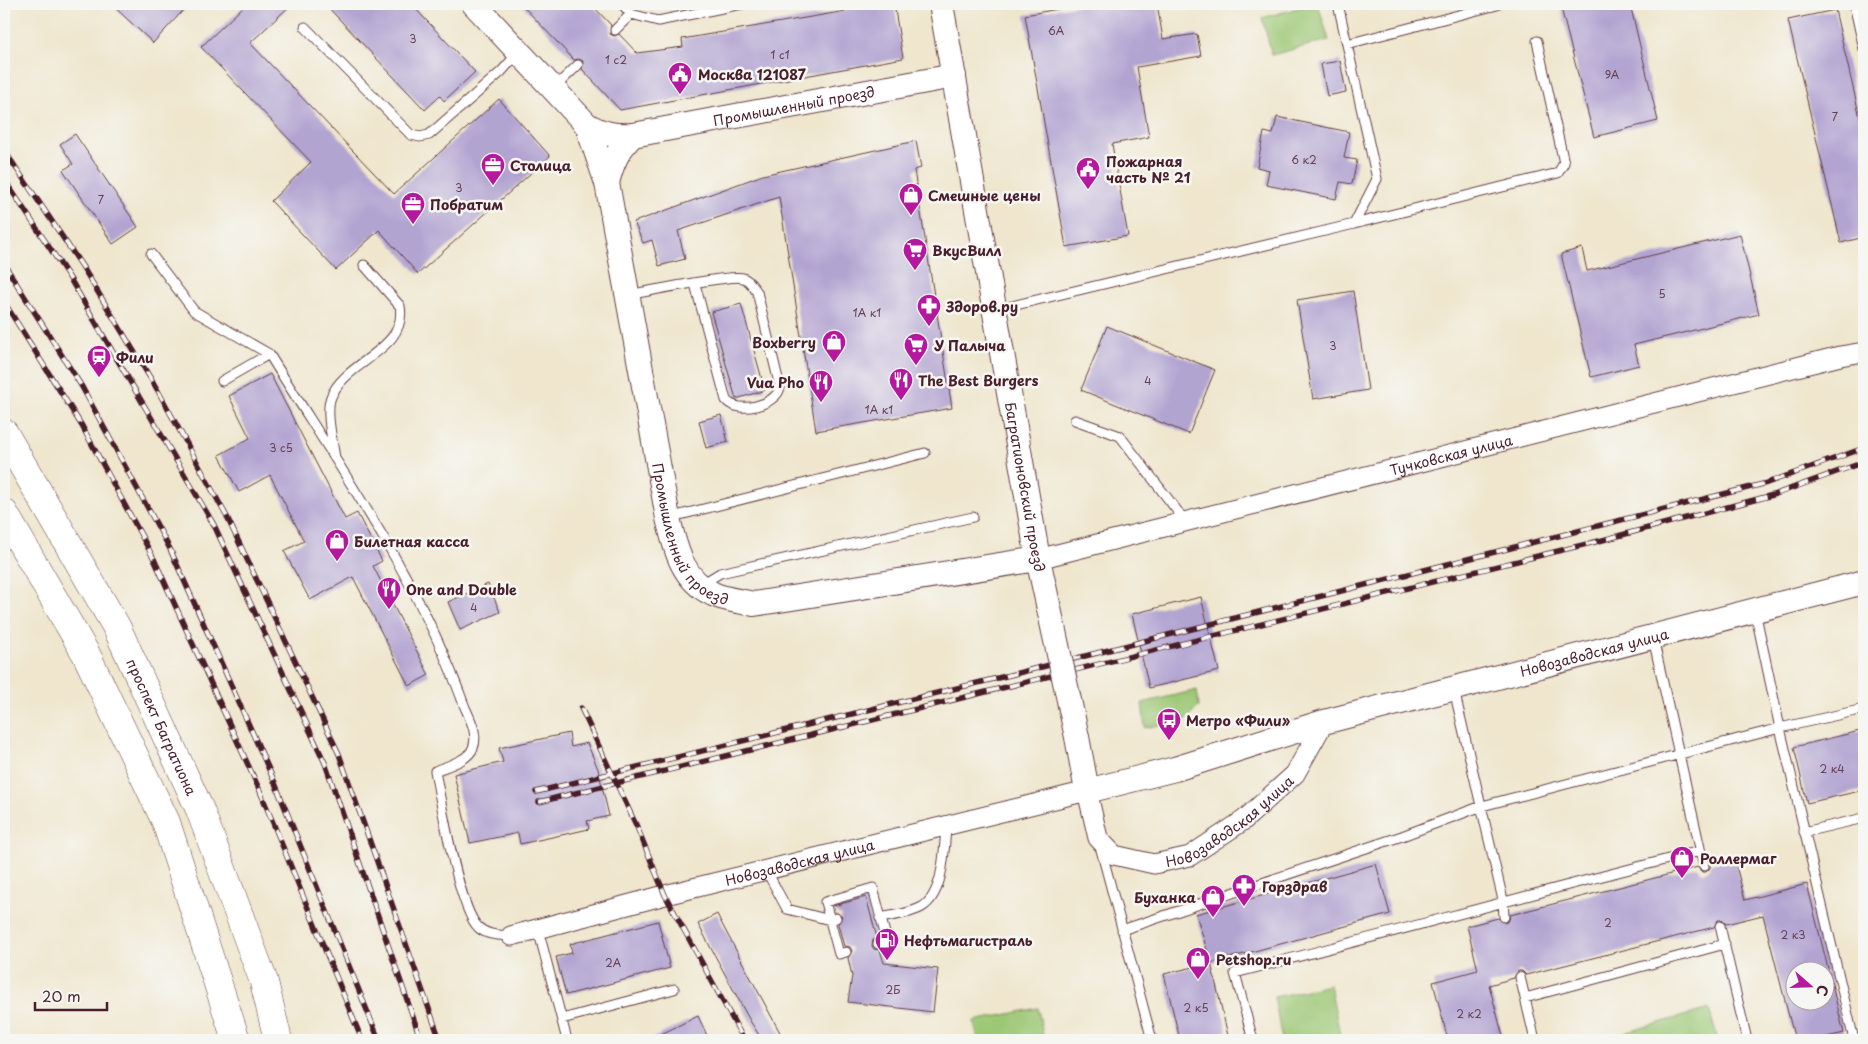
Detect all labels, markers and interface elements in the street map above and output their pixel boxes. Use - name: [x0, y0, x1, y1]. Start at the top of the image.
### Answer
- house number: 6А: [1048, 22, 1065, 39]
- house number: 3: [409, 30, 417, 47]
- house number: 1 с1: [770, 46, 790, 63]
- house number: 1 с2: [605, 51, 627, 68]
- public building icon: Москва 121087: [667, 61, 693, 95]
- place label: Москва 121087: [698, 64, 807, 85]
- house number: 9А: [1605, 66, 1620, 83]
- street label: Промышленный проезд: [711, 80, 876, 131]
- house number: 7: [1832, 108, 1838, 125]
- place label: Пожарная часть № 21: [1106, 151, 1191, 188]
- house number: 6 к2: [1291, 151, 1317, 168]
- office icon: Столица: [480, 152, 506, 186]
- place label: Столица: [510, 155, 572, 176]
- public building icon: Пожарная часть № 21: [1075, 156, 1101, 190]
- house number: 3: [455, 179, 463, 196]
- shop icon: Смешные цены: [898, 182, 924, 216]
- place label: Смешные цены: [928, 185, 1041, 206]
- house number: 7: [98, 191, 104, 208]
- office icon: Побратим: [400, 191, 426, 225]
- place label: Побратим: [430, 194, 503, 215]
- supermarket icon: ВкусВилл: [902, 237, 928, 271]
- place label: ВкусВилл: [932, 240, 1002, 261]
- house number: 5: [1658, 285, 1666, 302]
- pharmacy icon: Здоров.ру: [916, 293, 942, 327]
- place label: Здоров.ру: [945, 296, 1018, 317]
- house number: 1А к1: [853, 304, 881, 321]
- shop icon: Boxberry: [821, 329, 847, 363]
- place label: Boxberry: [752, 332, 816, 353]
- supermarket icon: У Палыча: [903, 332, 929, 366]
- place label: У Палыча: [934, 335, 1006, 356]
- house number: 3: [1329, 337, 1337, 354]
- station icon: Фили: [86, 344, 112, 378]
- place label: Фили: [116, 347, 154, 368]
- restaurant icon: The Best Burgers: [888, 367, 914, 401]
- restaurant icon: Vua Pho: [808, 369, 834, 403]
- place label: The Best Burgers: [918, 370, 1039, 391]
- place label: Vua Pho: [747, 372, 804, 393]
- house number: 4: [1144, 372, 1152, 389]
- street label: Багратионовский проезд: [1000, 400, 1051, 574]
- house number: 1А к1: [865, 401, 893, 418]
- street label: Тучковская улица: [1387, 429, 1515, 480]
- house number: 3 с5: [269, 439, 293, 456]
- street label: Промышленный проезд: [648, 461, 731, 609]
- shop icon: Билетная касса: [324, 528, 350, 562]
- place label: Билетная касса: [354, 531, 470, 552]
- restaurant icon: One and Double: [376, 576, 402, 610]
- place label: One and Double: [406, 579, 517, 600]
- house number: 4: [470, 599, 478, 616]
- street label: Новозаводская улица: [1518, 623, 1671, 681]
- street label: проспект Багратиона: [122, 655, 203, 799]
- bus stop icon: Метро «Фили»: [1156, 707, 1182, 741]
- place label: Метро «Фили»: [1186, 710, 1291, 731]
- house number: 2 к4: [1819, 760, 1845, 777]
- street label: Новозаводская улица: [1163, 770, 1298, 872]
- street label: Новозаводская улица: [723, 833, 876, 890]
- shop icon: Роллермаг: [1669, 845, 1695, 879]
- place label: Роллермаг: [1700, 848, 1777, 869]
- pharmacy icon: Горздрав: [1231, 873, 1257, 907]
- place label: Горздрав: [1262, 876, 1327, 897]
- shop icon: Буханка: [1200, 884, 1226, 918]
- place label: Буханка: [1134, 887, 1197, 908]
- house number: 2: [1604, 914, 1612, 931]
- house number: 2 к3: [1780, 926, 1806, 943]
- fuel station icon: Нефтьмагистраль: [874, 927, 900, 961]
- place label: Нефтьмагистраль: [904, 930, 1033, 951]
- shop icon: Petshop.ru: [1185, 946, 1211, 980]
- place label: Petshop.ru: [1216, 949, 1292, 970]
- house number: 2А: [605, 954, 622, 971]
- north arrow: [1786, 962, 1836, 1012]
- scale bar: [35, 979, 108, 1011]
- house number: 2Б: [886, 981, 900, 998]
- text: С: [1811, 982, 1834, 999]
- text: 20 m: [42, 984, 81, 1007]
- house number: 2 к5: [1184, 999, 1208, 1016]
- house number: 2 к2: [1456, 1005, 1482, 1022]

